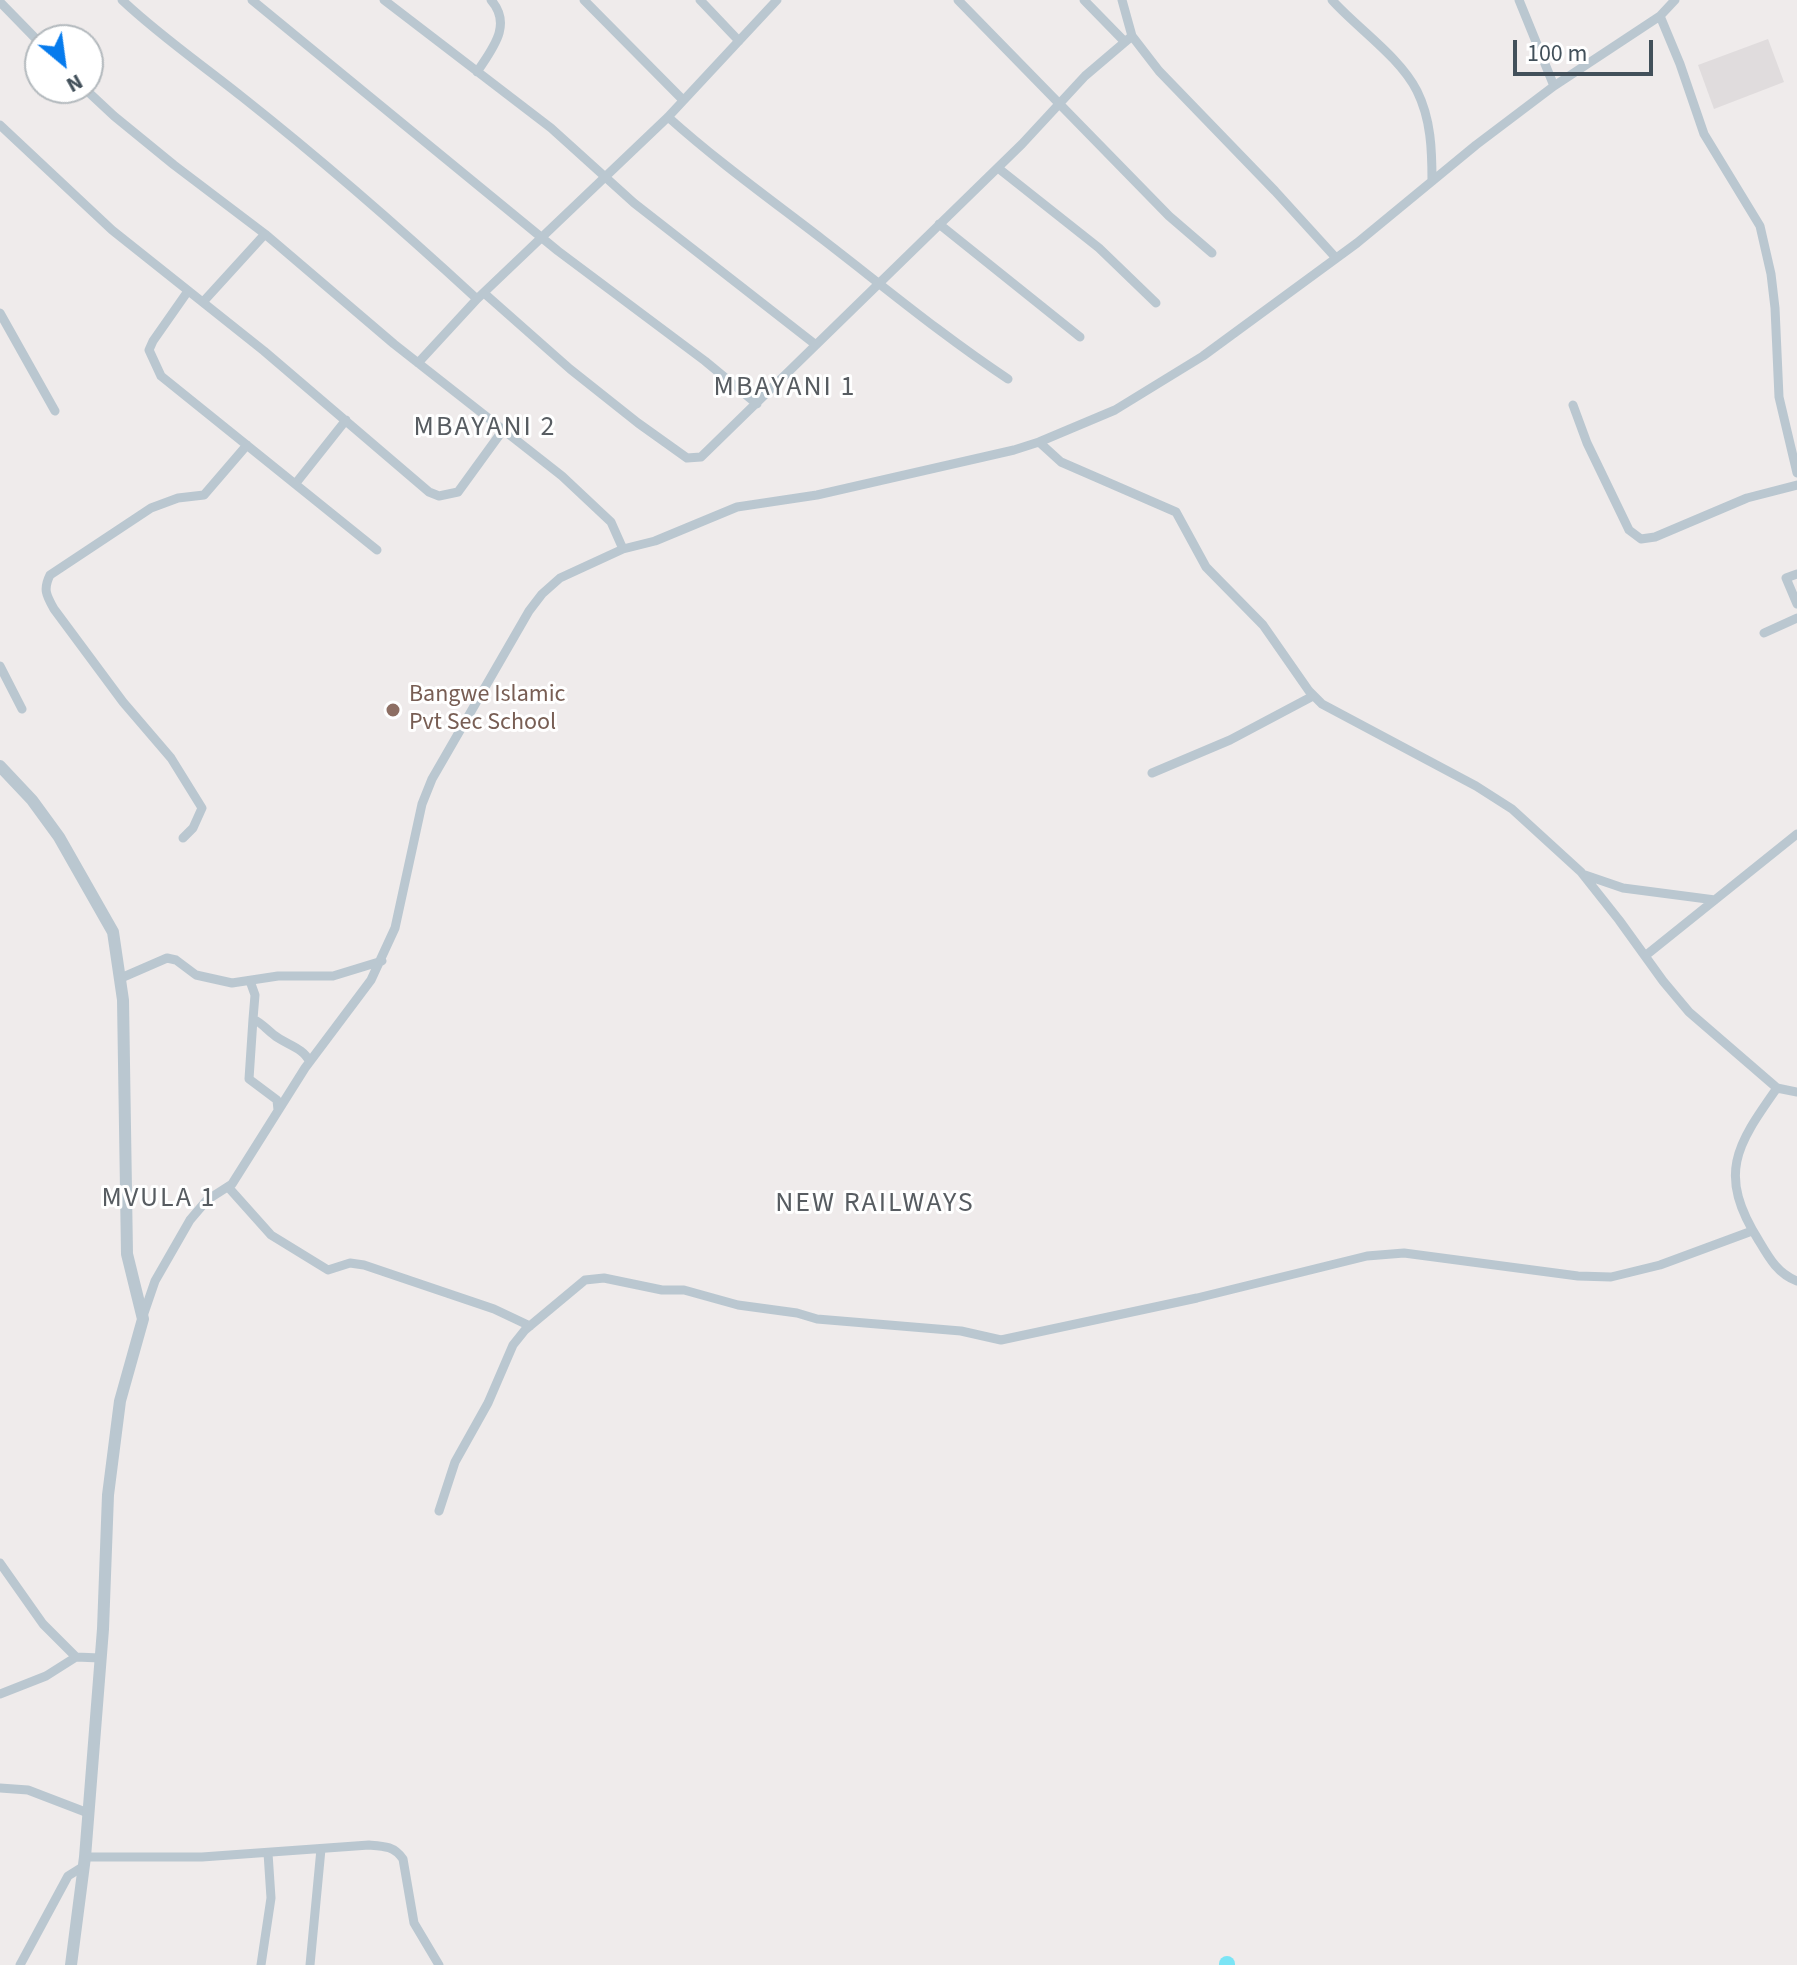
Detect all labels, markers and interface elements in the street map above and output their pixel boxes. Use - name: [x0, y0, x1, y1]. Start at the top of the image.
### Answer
- north arrow: [24, 24, 104, 104]
- scale bar: [1517, 24, 1657, 74]
- text: 100 m: [1527, 36, 1587, 71]
- text: N: [61, 66, 89, 101]
- district label: MBAYANI 1: [714, 372, 856, 406]
- district label: MBAYANI 2: [414, 412, 556, 446]
- place label: Bangwe Islamic Pvt Sec School: [409, 682, 566, 738]
- marker: Bangwe Islamic Pvt Sec School: [384, 701, 402, 719]
- district label: MVULA 1: [102, 1183, 216, 1217]
- district label: NEW RAILWAYS: [775, 1188, 975, 1222]

